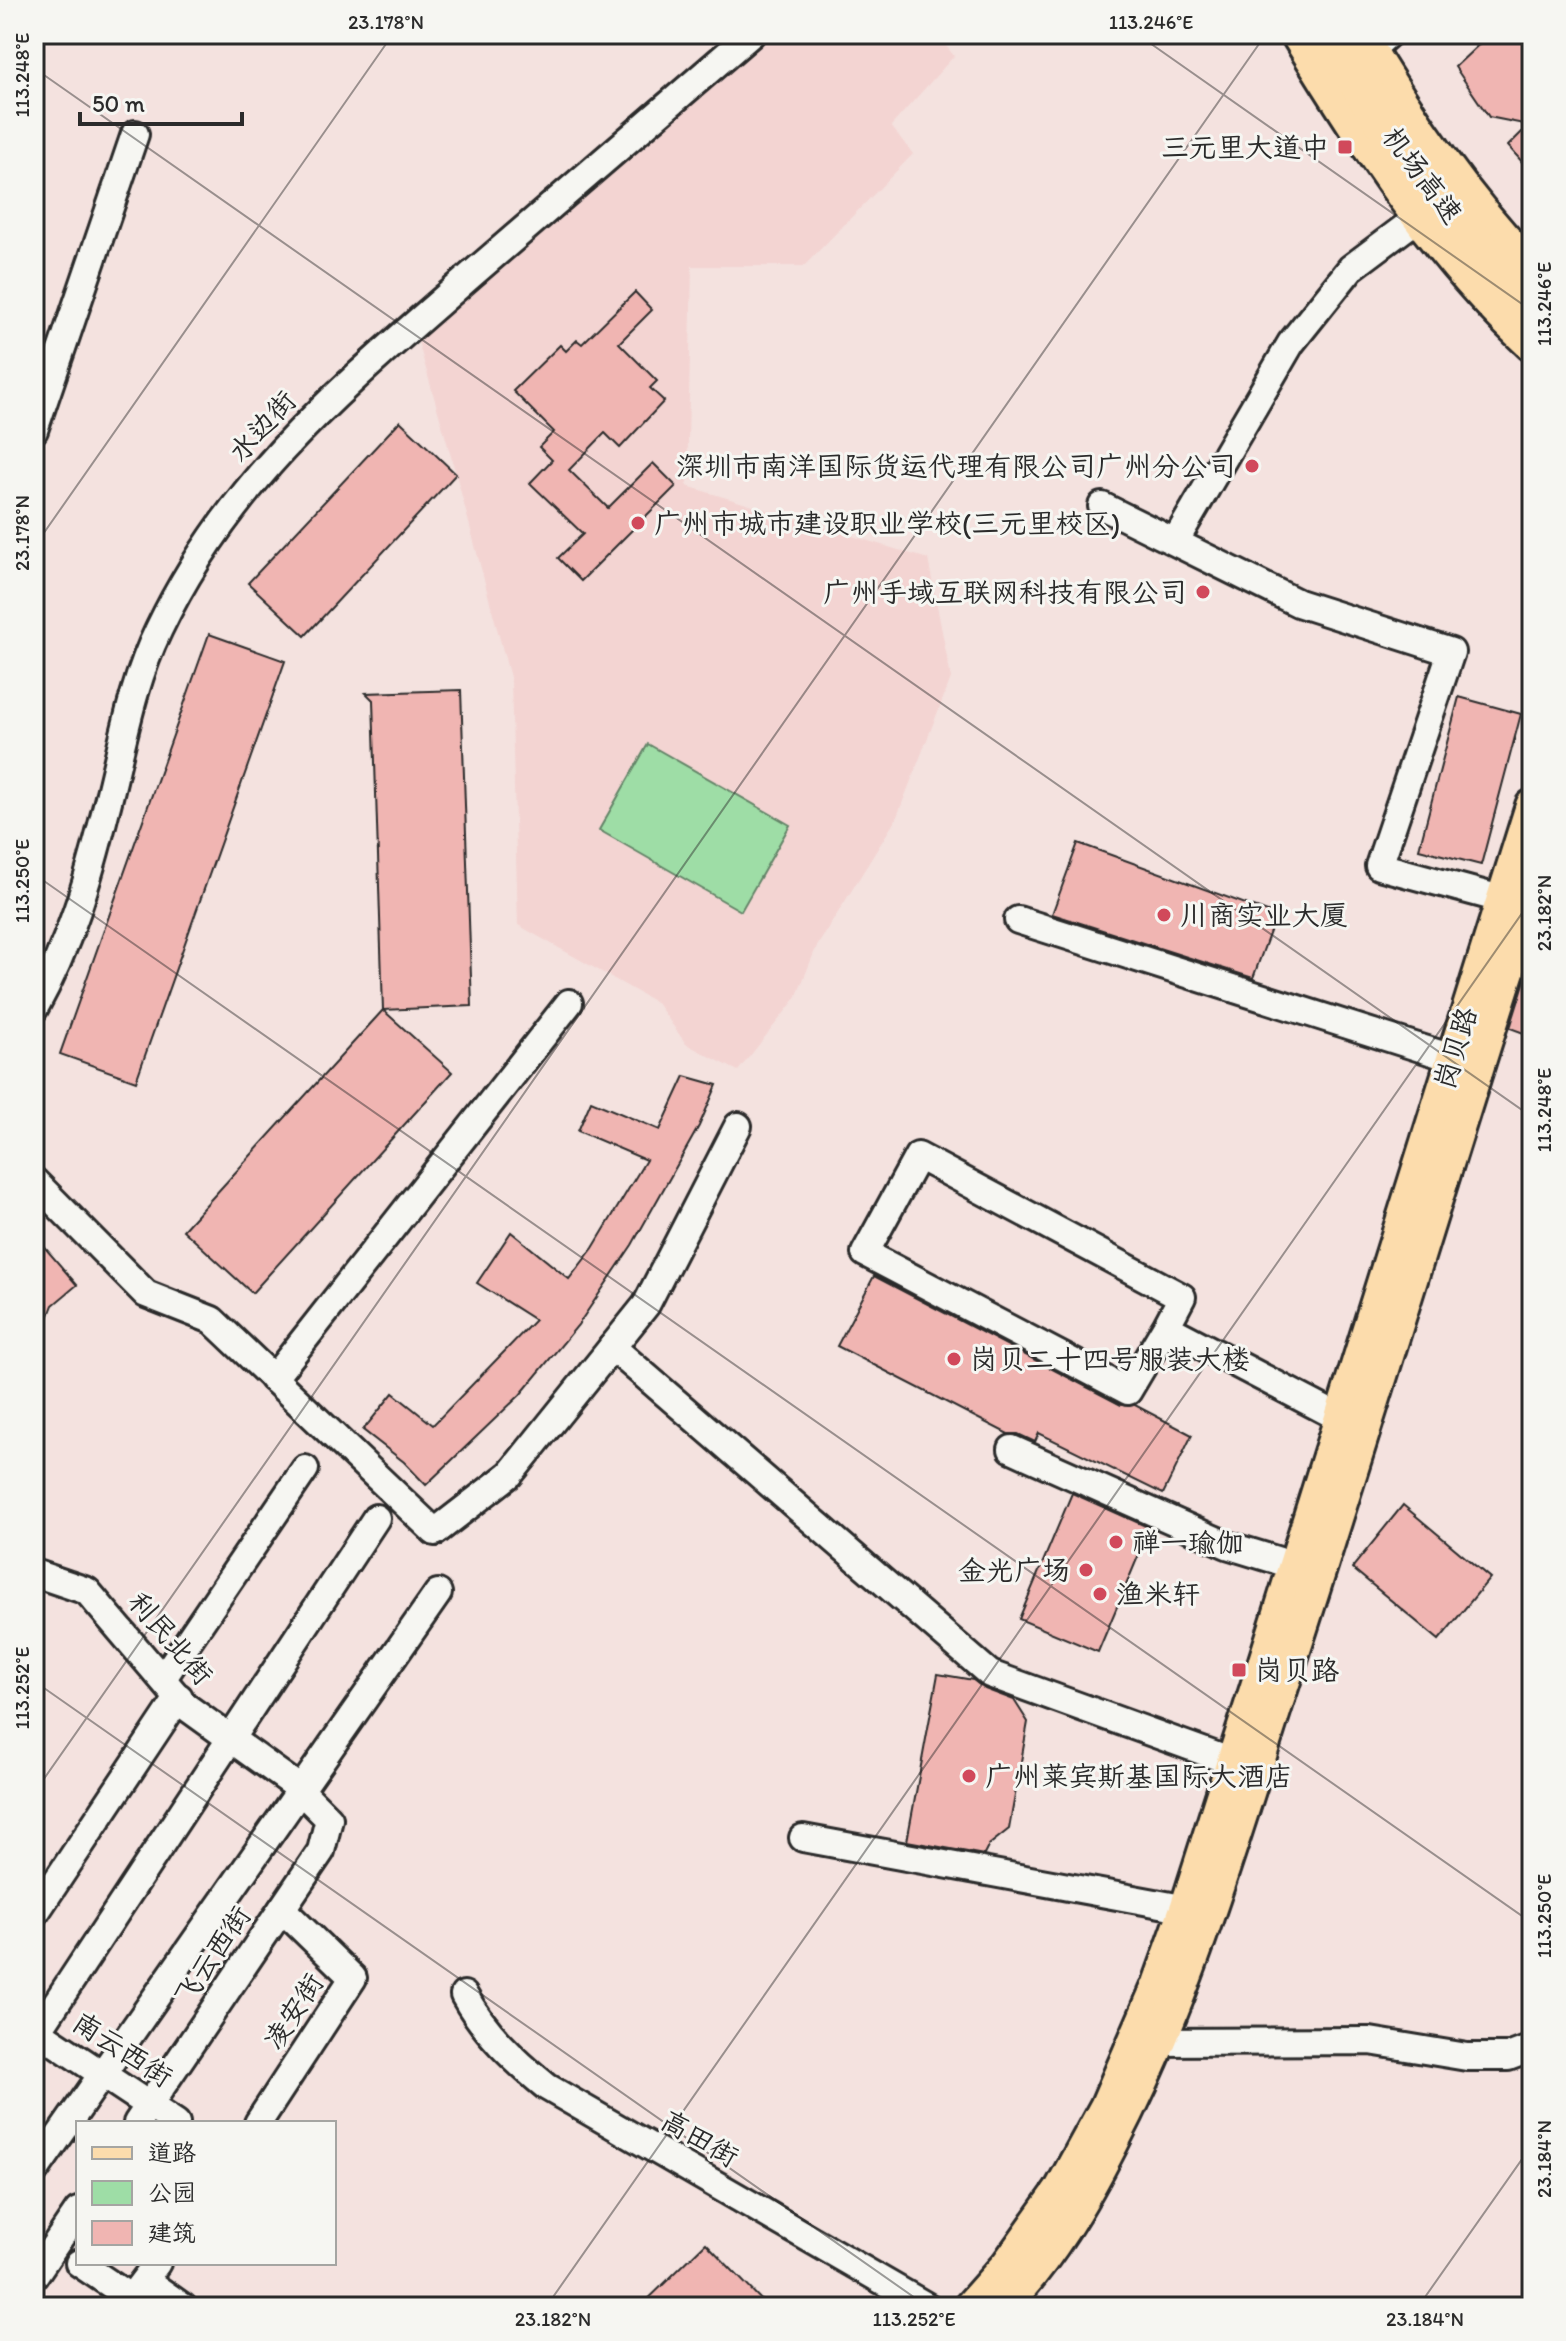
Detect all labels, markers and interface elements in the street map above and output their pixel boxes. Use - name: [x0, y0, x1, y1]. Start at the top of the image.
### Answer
- text: 23.178°N: [348, 10, 424, 34]
- text: 113.246°E: [1109, 10, 1193, 34]
- text: 113.248°E: [10, 33, 34, 117]
- scale bar: [80, 76, 242, 126]
- text: 50 m: [92, 89, 145, 118]
- street label: 机场高速: [1376, 120, 1470, 230]
- place label: 三元里大道中: [1161, 130, 1329, 164]
- marker: 三元里大道中: [1336, 138, 1354, 156]
- text: 113.246°E: [1532, 262, 1556, 346]
- street label: 水边街: [221, 383, 303, 469]
- place label: 深圳市南洋国际货运代理有限公司广州分公司: [676, 449, 1236, 483]
- marker: 深圳市南洋国际货运代理有限公司广州分公司: [1243, 457, 1261, 475]
- text: 23.178°N: [10, 495, 34, 571]
- place label: 广州市城市建设职业学校(三元里校区): [654, 506, 1120, 540]
- marker: 广州市城市建设职业学校(三元里校区): [629, 514, 647, 532]
- place label: 广州手域互联网科技有限公司: [823, 575, 1187, 609]
- marker: 广州手域互联网科技有限公司: [1194, 583, 1212, 601]
- text: 113.250°E: [10, 839, 34, 923]
- text: 23.182°N: [1532, 875, 1556, 951]
- place label: 川商实业大厦: [1180, 898, 1348, 932]
- marker: 川商实业大厦: [1155, 906, 1173, 924]
- street label: 岗贝路: [1426, 1003, 1484, 1093]
- text: 113.248°E: [1532, 1068, 1556, 1152]
- place label: 岗贝二十四号服装大楼: [970, 1342, 1250, 1376]
- marker: 岗贝二十四号服装大楼: [945, 1350, 963, 1368]
- place label: 禅一瑜伽: [1132, 1525, 1244, 1559]
- marker: 禅一瑜伽: [1107, 1533, 1125, 1551]
- place label: 金光广场: [958, 1553, 1070, 1587]
- marker: 金光广场: [1077, 1561, 1095, 1579]
- place label: 渔米轩: [1116, 1577, 1200, 1611]
- street label: 利民北街: [121, 1585, 221, 1691]
- marker: 渔米轩: [1091, 1585, 1109, 1603]
- text: 113.252°E: [10, 1647, 34, 1729]
- place label: 岗贝路: [1255, 1653, 1339, 1687]
- marker: 岗贝路: [1230, 1661, 1248, 1679]
- place label: 广州莱宾斯基国际大酒店: [985, 1759, 1293, 1793]
- marker: 广州莱宾斯基国际大酒店: [960, 1767, 978, 1785]
- text: 113.250°E: [1532, 1874, 1556, 1958]
- street label: 飞云西街: [167, 1899, 257, 2011]
- street label: 凌安街: [256, 1967, 330, 2055]
- street label: 南云西街: [67, 2004, 179, 2094]
- street label: 高田街: [655, 2102, 745, 2174]
- text: 23.184°N: [1532, 2120, 1556, 2198]
- legend: [76, 2121, 336, 2265]
- text: 道路: [148, 2138, 196, 2167]
- text: 公园: [148, 2178, 196, 2207]
- text: 建筑: [148, 2218, 196, 2247]
- text: 23.182°N: [515, 2307, 591, 2331]
- text: 113.252°E: [873, 2307, 955, 2331]
- text: 23.184°N: [1386, 2307, 1464, 2331]

